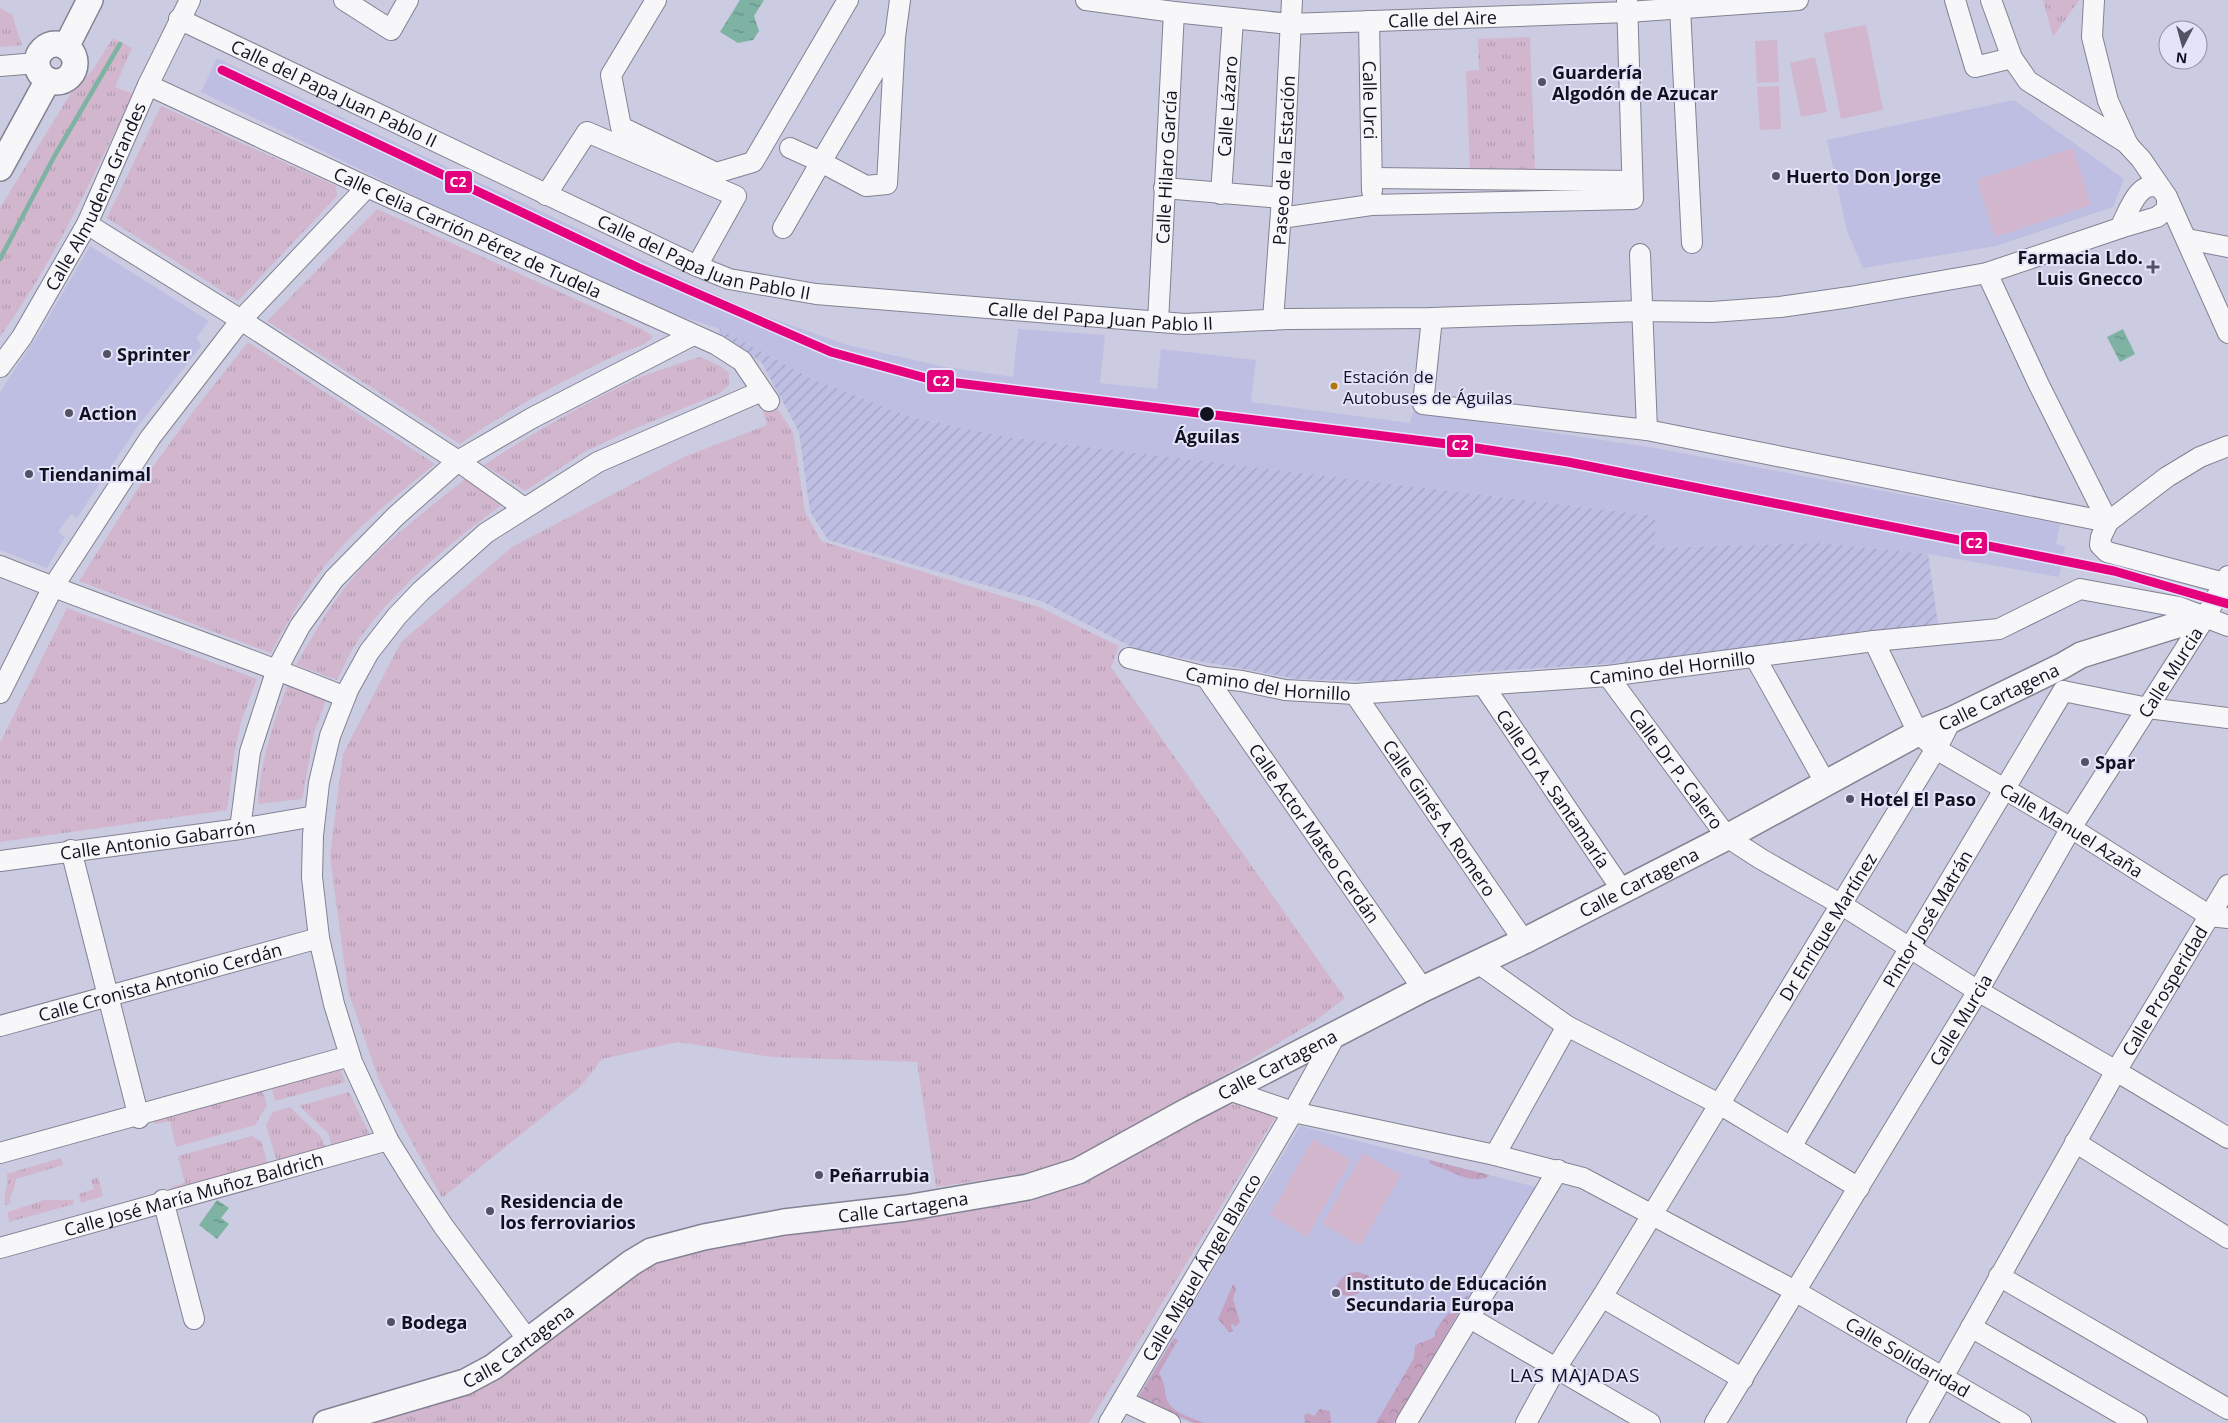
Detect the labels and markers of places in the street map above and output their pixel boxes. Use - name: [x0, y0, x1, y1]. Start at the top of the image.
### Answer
- place label: Guardería Algodón de Azucar: [1552, 60, 1718, 105]
- marker: Guardería Algodón de Azucar: [1536, 76, 1548, 88]
- place label: Huerto Don Jorge: [1786, 164, 1941, 188]
- marker: Huerto Don Jorge: [1770, 170, 1782, 182]
- place label: Farmacia Ldo. Luis Gnecco: [2017, 245, 2143, 290]
- marker: Farmacia Ldo. Luis Gnecco: [2147, 261, 2159, 273]
- place label: Sprinter: [117, 342, 190, 366]
- marker: Sprinter: [101, 348, 113, 360]
- place label: Estación de Autobuses de Águilas: [1343, 365, 1512, 409]
- marker: Estación de Autobuses de Águilas: [1329, 381, 1339, 391]
- place label: Action: [79, 401, 137, 425]
- marker: Águilas: [1198, 405, 1216, 423]
- marker: Action: [63, 407, 75, 419]
- place label: Águilas: [1174, 424, 1240, 448]
- place label: Tiendanimal: [39, 462, 151, 486]
- marker: Tiendanimal: [23, 468, 35, 480]
- place label: Spar: [2095, 750, 2135, 774]
- marker: Spar: [2079, 756, 2091, 768]
- place label: Hotel El Paso: [1860, 787, 1976, 811]
- marker: Hotel El Paso: [1844, 793, 1856, 805]
- place label: Peñarrubia: [829, 1163, 930, 1187]
- marker: Peñarrubia: [813, 1169, 825, 1181]
- place label: Residencia de los ferroviarios: [500, 1189, 636, 1234]
- marker: Residencia de los ferroviarios: [484, 1205, 496, 1217]
- place label: Instituto de Educación Secundaria Europa: [1346, 1271, 1547, 1316]
- marker: Instituto de Educación Secundaria Europa: [1330, 1287, 1342, 1299]
- place label: Bodega: [401, 1310, 467, 1334]
- marker: Bodega: [385, 1316, 397, 1328]

